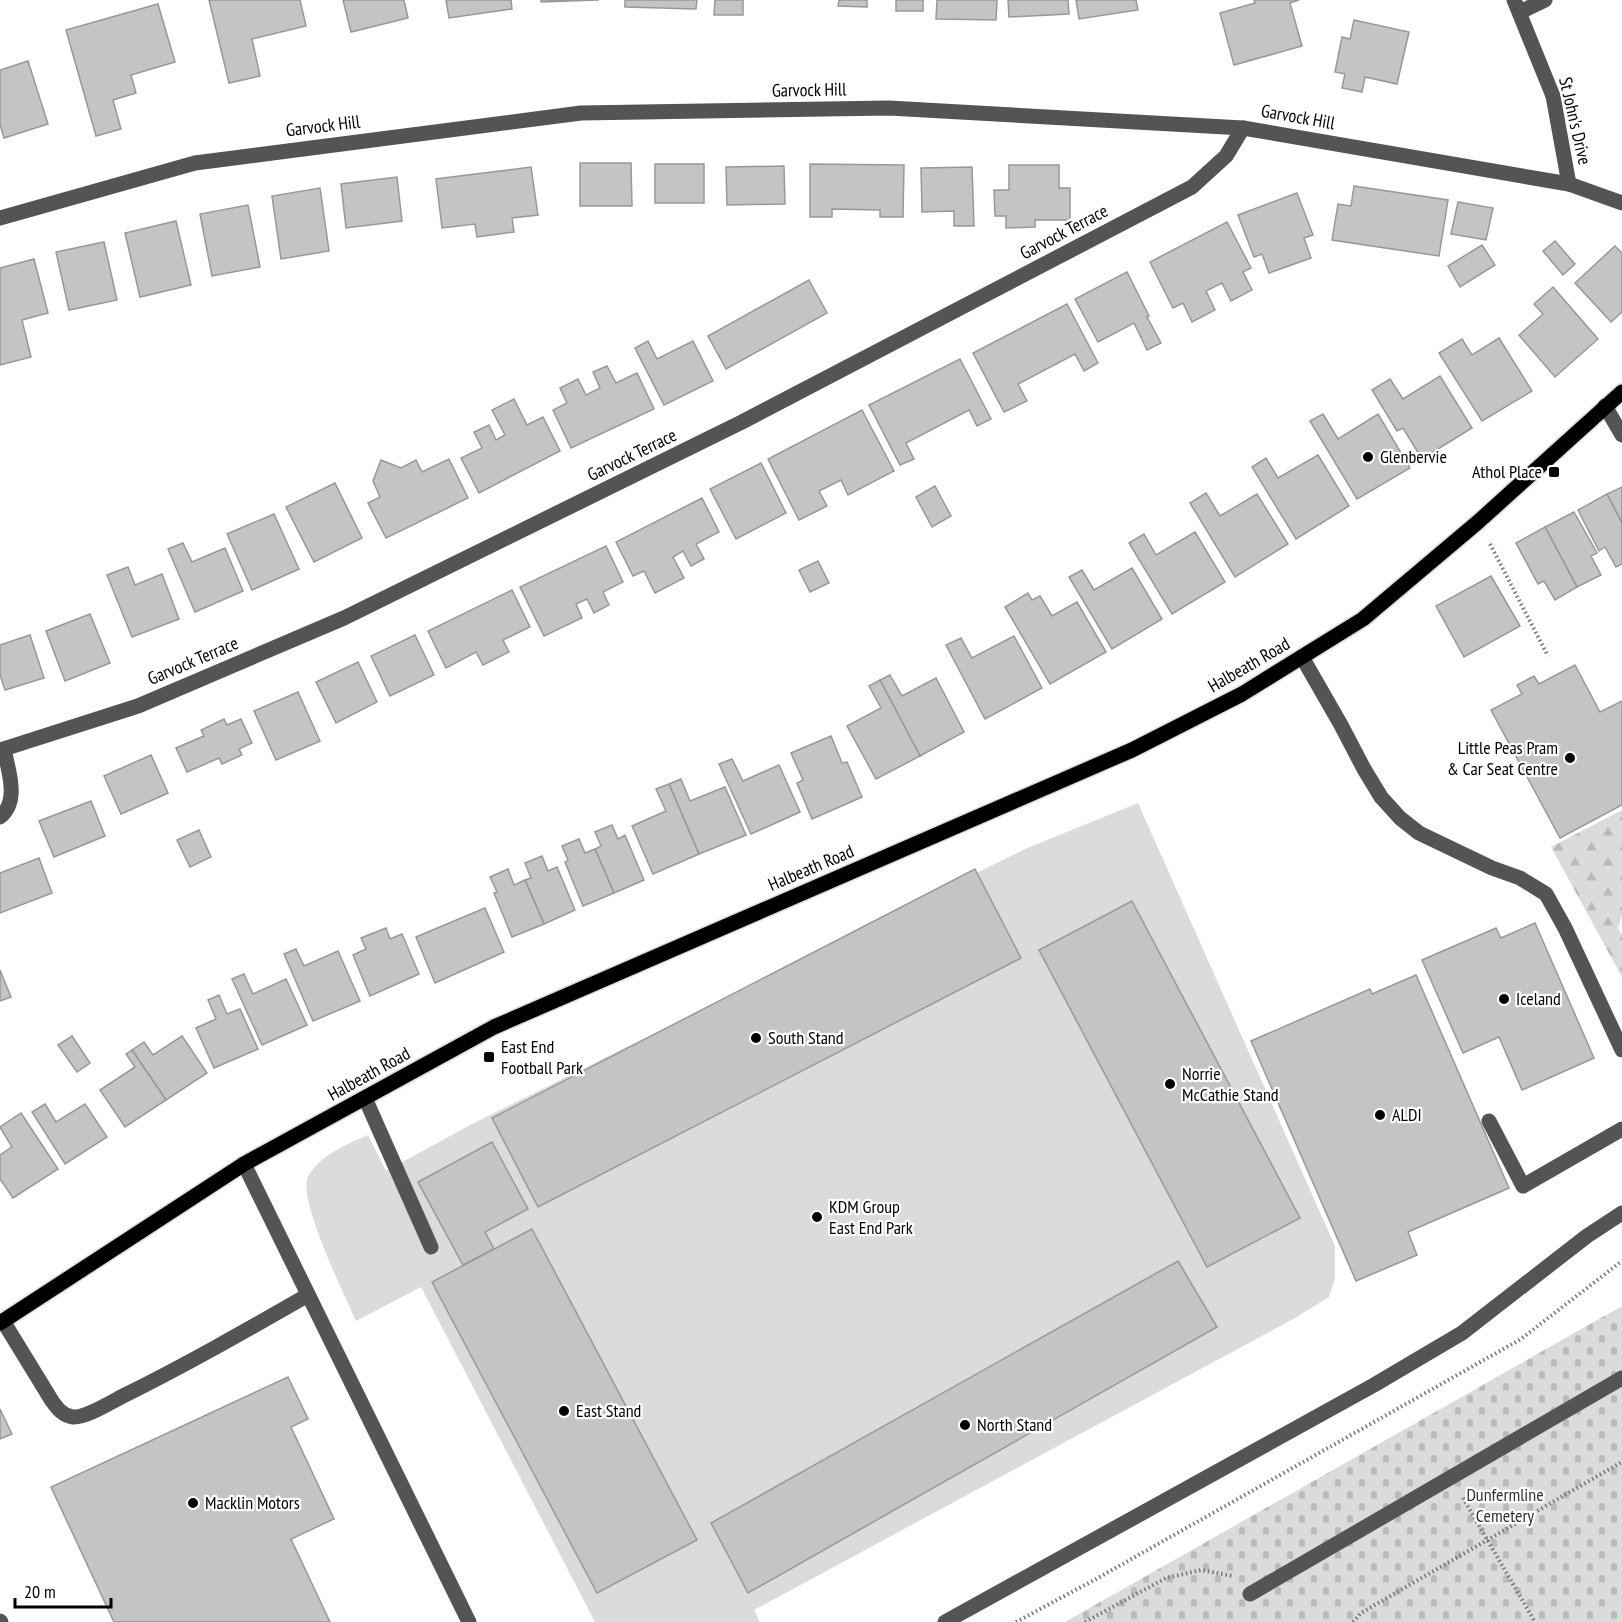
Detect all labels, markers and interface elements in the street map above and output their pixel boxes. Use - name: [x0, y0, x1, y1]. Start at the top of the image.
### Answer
- street label: St John's Drive: [1554, 75, 1597, 167]
- street label: Garvock Hill: [772, 77, 847, 102]
- street label: Garvock Hill: [1259, 99, 1338, 134]
- street label: Garvock Hill: [285, 109, 362, 141]
- street label: Garvock Terrace: [1016, 199, 1112, 264]
- street label: Garvock Terrace: [583, 423, 680, 486]
- place label: Glenbervie: [1380, 445, 1447, 468]
- marker: Glenbervie: [1361, 450, 1375, 464]
- place label: Athol Place: [1472, 460, 1542, 483]
- marker: Athol Place: [1547, 465, 1561, 479]
- street label: Garvock Terrace: [144, 631, 242, 690]
- street label: Halbeath Road: [1204, 632, 1294, 697]
- place label: Little Peas Pram & Car Seat Centre: [1447, 736, 1558, 780]
- marker: Little Peas Pram & Car Seat Centre: [1563, 751, 1577, 765]
- street label: Halbeath Road: [764, 839, 857, 896]
- place label: Iceland: [1516, 987, 1561, 1010]
- marker: Iceland: [1497, 992, 1511, 1006]
- place label: South Stand: [768, 1026, 844, 1049]
- marker: South Stand: [749, 1031, 763, 1045]
- place label: East End Football Park: [501, 1035, 583, 1079]
- street label: Halbeath Road: [323, 1041, 414, 1106]
- marker: East End Football Park: [482, 1050, 496, 1064]
- place label: Norrie McCathie Stand: [1182, 1062, 1279, 1106]
- marker: Norrie McCathie Stand: [1163, 1077, 1177, 1091]
- place label: ALDI: [1392, 1103, 1422, 1126]
- marker: ALDI: [1373, 1108, 1387, 1122]
- place label: KDM Group East End Park: [829, 1195, 913, 1239]
- marker: KDM Group East End Park: [810, 1210, 824, 1224]
- place label: East Stand: [576, 1399, 641, 1422]
- marker: East Stand: [557, 1404, 571, 1418]
- place label: North Stand: [977, 1413, 1052, 1436]
- marker: North Stand: [958, 1418, 972, 1432]
- park label: Dunfermline Cemetery: [1466, 1483, 1544, 1527]
- place label: Macklin Motors: [205, 1491, 300, 1514]
- marker: Macklin Motors: [186, 1496, 200, 1510]
- scale bar: [15, 1571, 111, 1609]
- text: 20 m: [24, 1580, 56, 1603]

